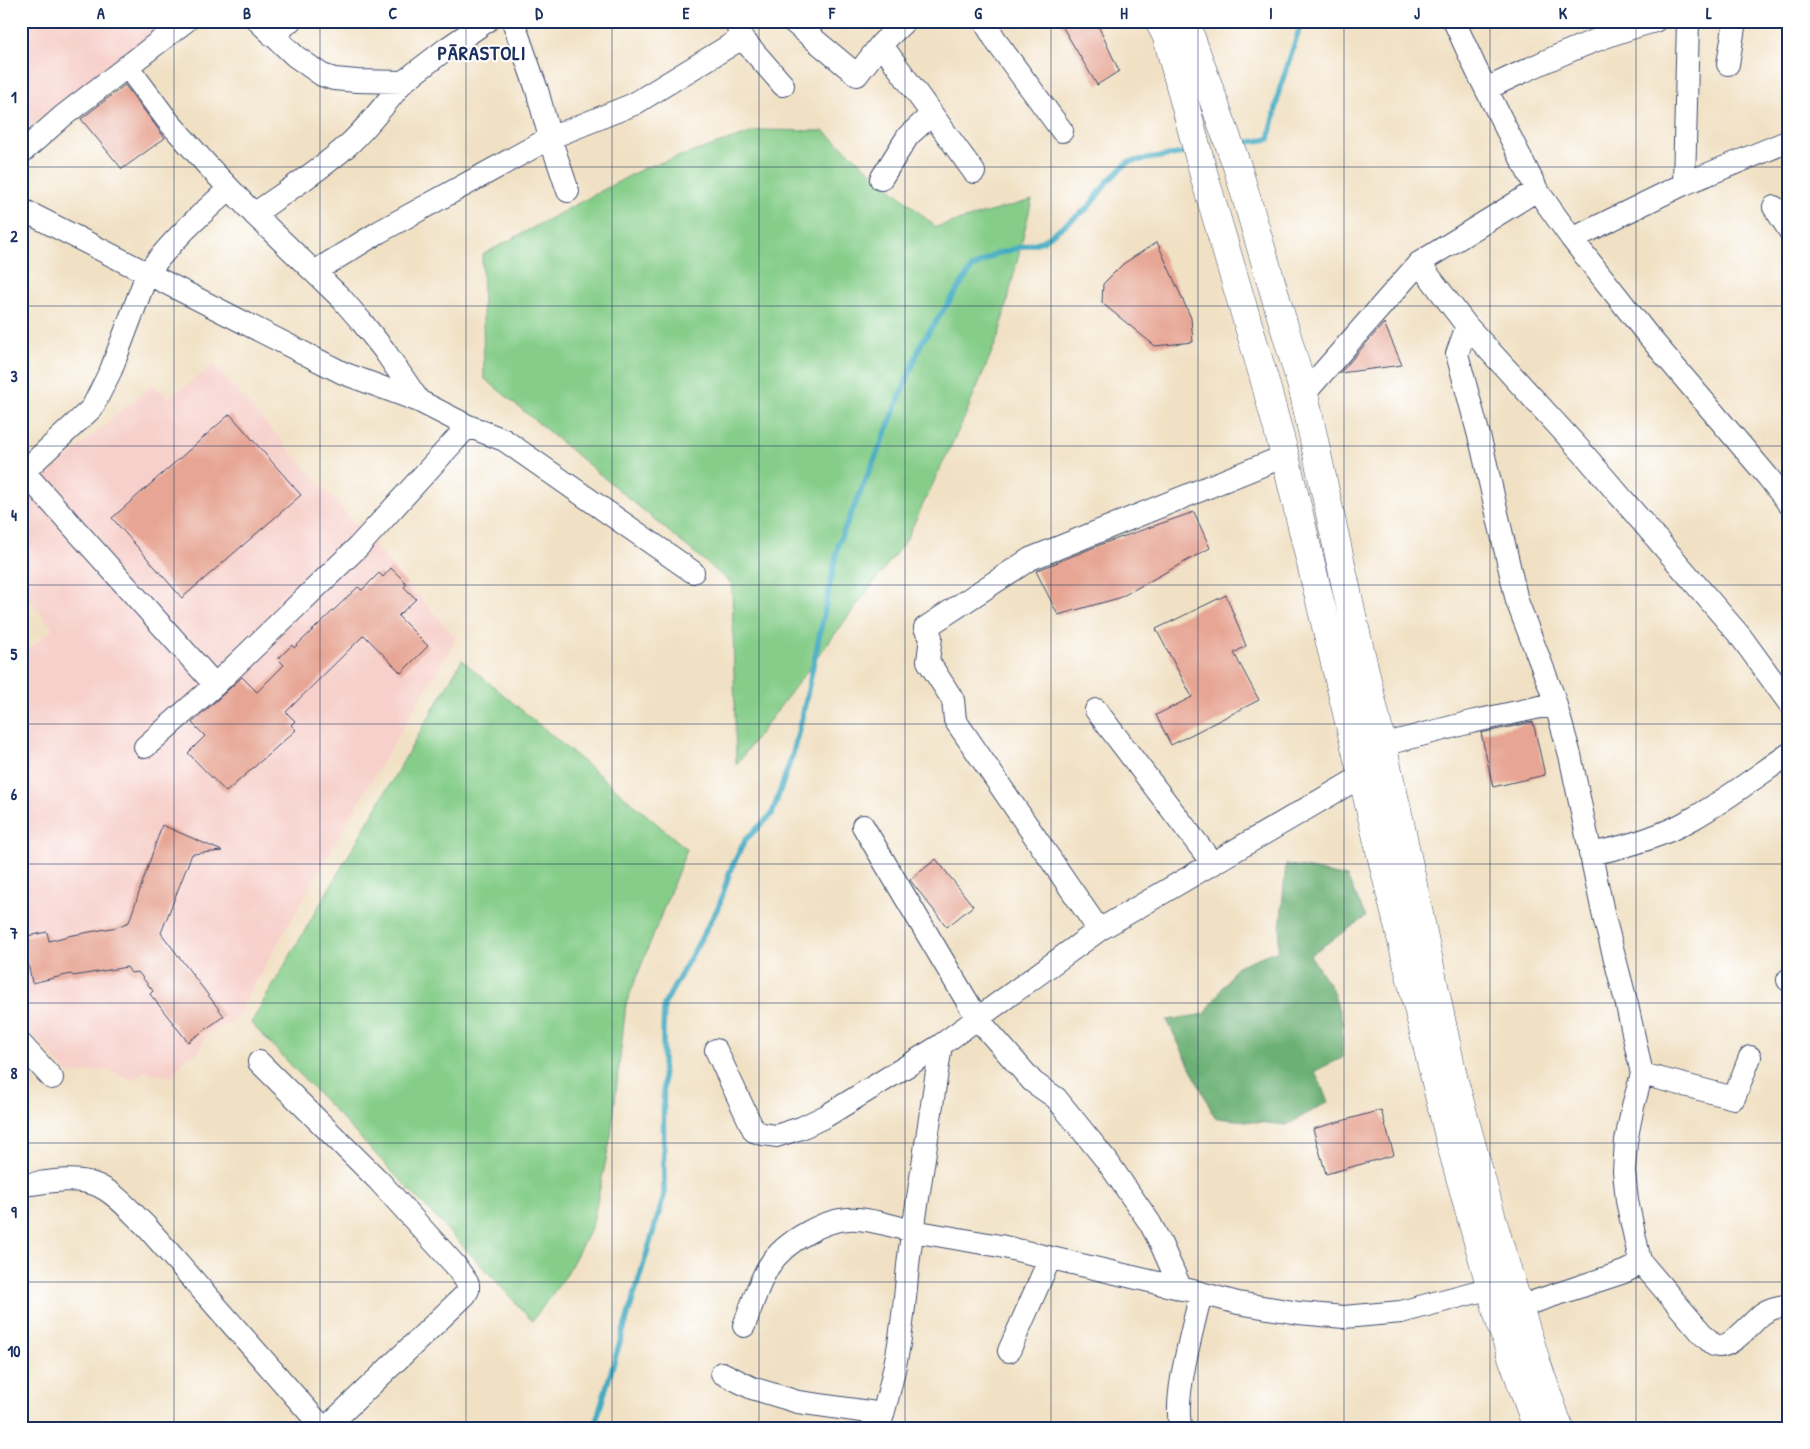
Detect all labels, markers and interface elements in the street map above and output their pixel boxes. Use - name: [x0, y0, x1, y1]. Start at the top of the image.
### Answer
- text: A: [97, 2, 105, 24]
- text: B: [243, 2, 251, 24]
- text: C: [389, 2, 398, 24]
- text: D: [535, 2, 543, 24]
- text: E: [682, 2, 690, 24]
- text: F: [828, 2, 836, 24]
- text: G: [974, 2, 982, 24]
- text: H: [1120, 2, 1128, 24]
- text: I: [1269, 2, 1273, 24]
- text: J: [1414, 2, 1420, 24]
- text: K: [1559, 2, 1568, 24]
- text: L: [1706, 2, 1712, 24]
- district label: PĀRASTOLI: [437, 39, 527, 66]
- text: 1: [11, 86, 17, 108]
- text: 2: [10, 225, 18, 247]
- text: 3: [10, 365, 18, 387]
- text: 4: [11, 504, 17, 526]
- text: 5: [11, 643, 18, 665]
- text: 6: [11, 783, 18, 805]
- text: 7: [9, 922, 18, 944]
- text: 8: [11, 1062, 18, 1084]
- text: 9: [11, 1201, 17, 1223]
- text: 10: [8, 1340, 20, 1362]

